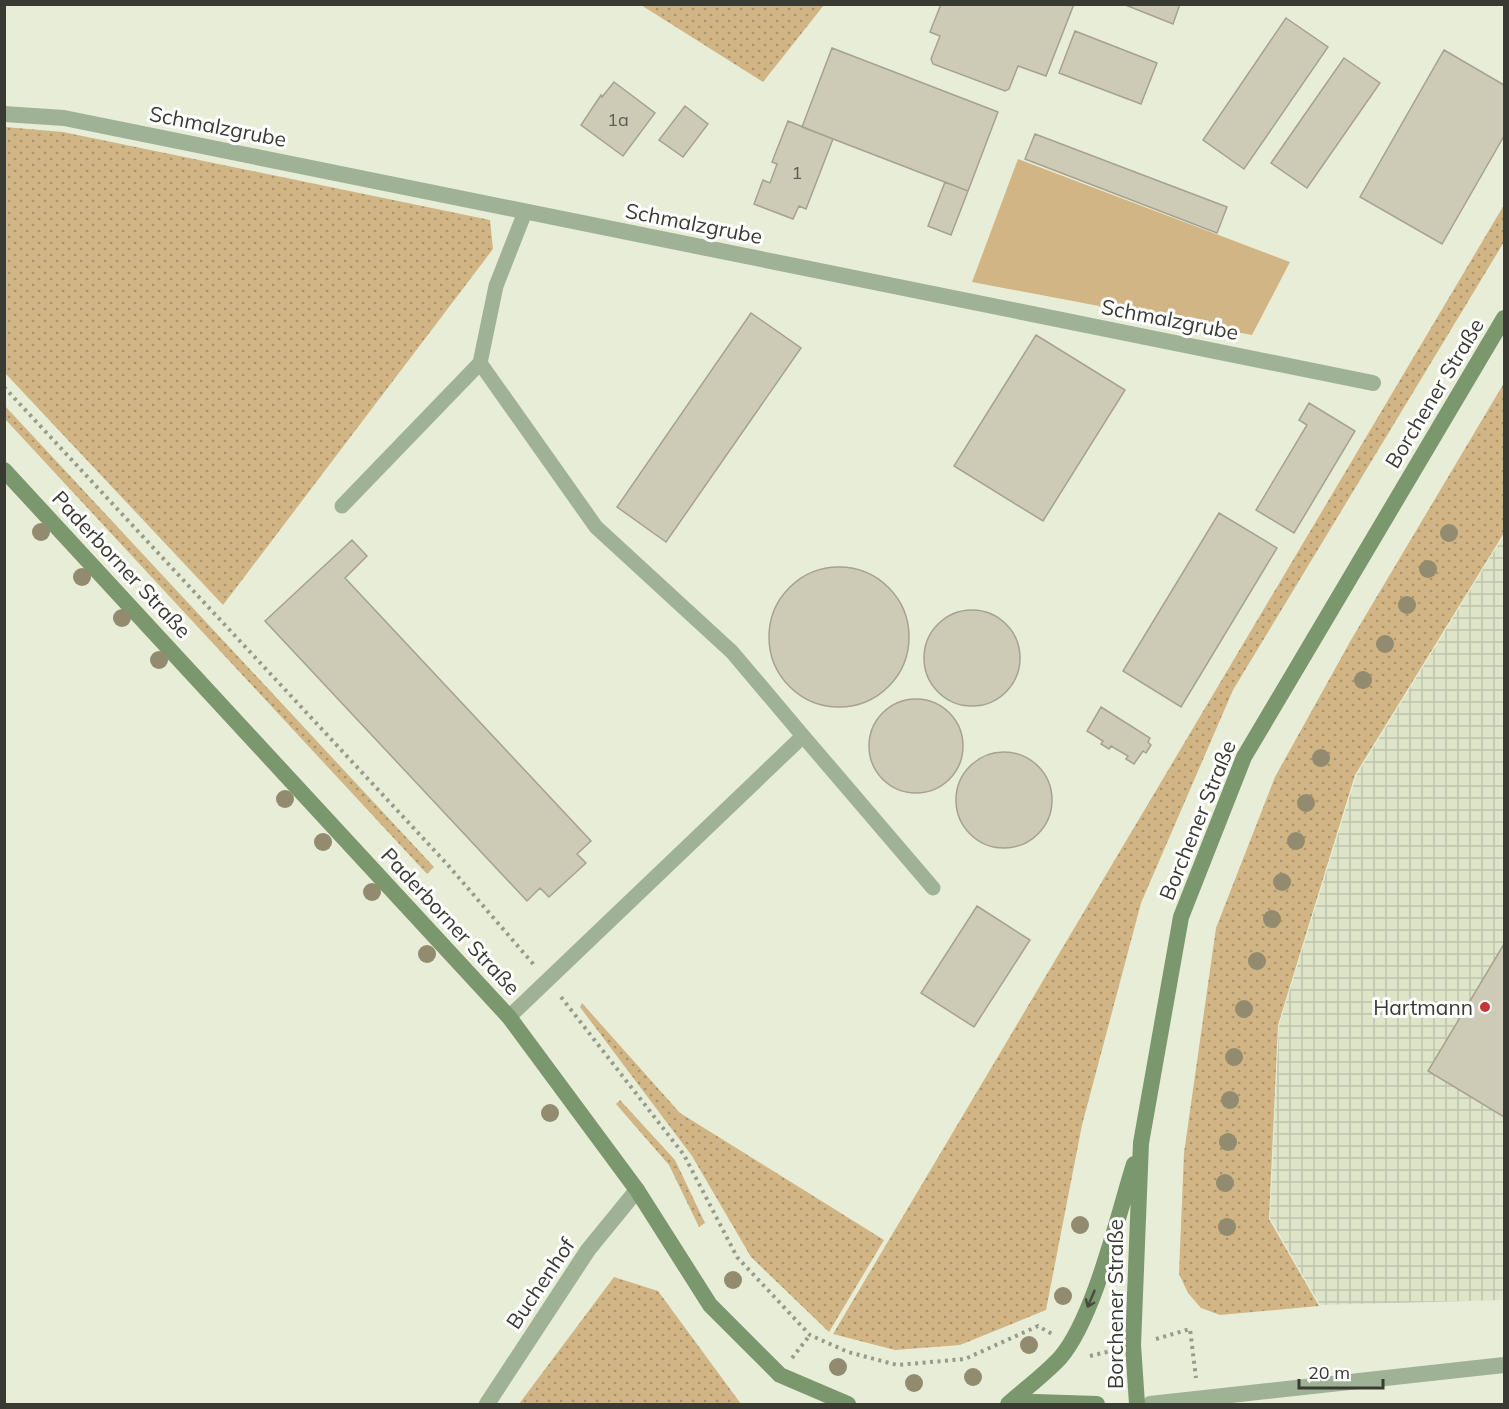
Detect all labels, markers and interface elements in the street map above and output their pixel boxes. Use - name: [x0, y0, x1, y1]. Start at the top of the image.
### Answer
- street label: Schmalzgrube: [147, 100, 289, 152]
- house number: 1a: [607, 108, 629, 131]
- house number: 1: [792, 161, 802, 184]
- street label: Schmalzgrube: [623, 197, 765, 249]
- street label: Schmalzgrube: [1099, 293, 1241, 345]
- street label: Borchener Straße: [1379, 313, 1489, 473]
- street label: Paderborner Straße: [47, 485, 197, 643]
- street label: Borchener Straße: [1153, 736, 1241, 904]
- street label: Paderborner Straße: [376, 842, 526, 1000]
- place label: Hartmann: [1373, 994, 1473, 1020]
- marker: Hartmann: [1478, 1000, 1492, 1014]
- street label: Borchener Straße: [1102, 1219, 1128, 1389]
- street label: Buchenhof: [500, 1232, 580, 1333]
- one-way arrow: [1084, 1289, 1096, 1307]
- scale bar: [1299, 1352, 1383, 1390]
- text: 20 m: [1308, 1361, 1350, 1384]

